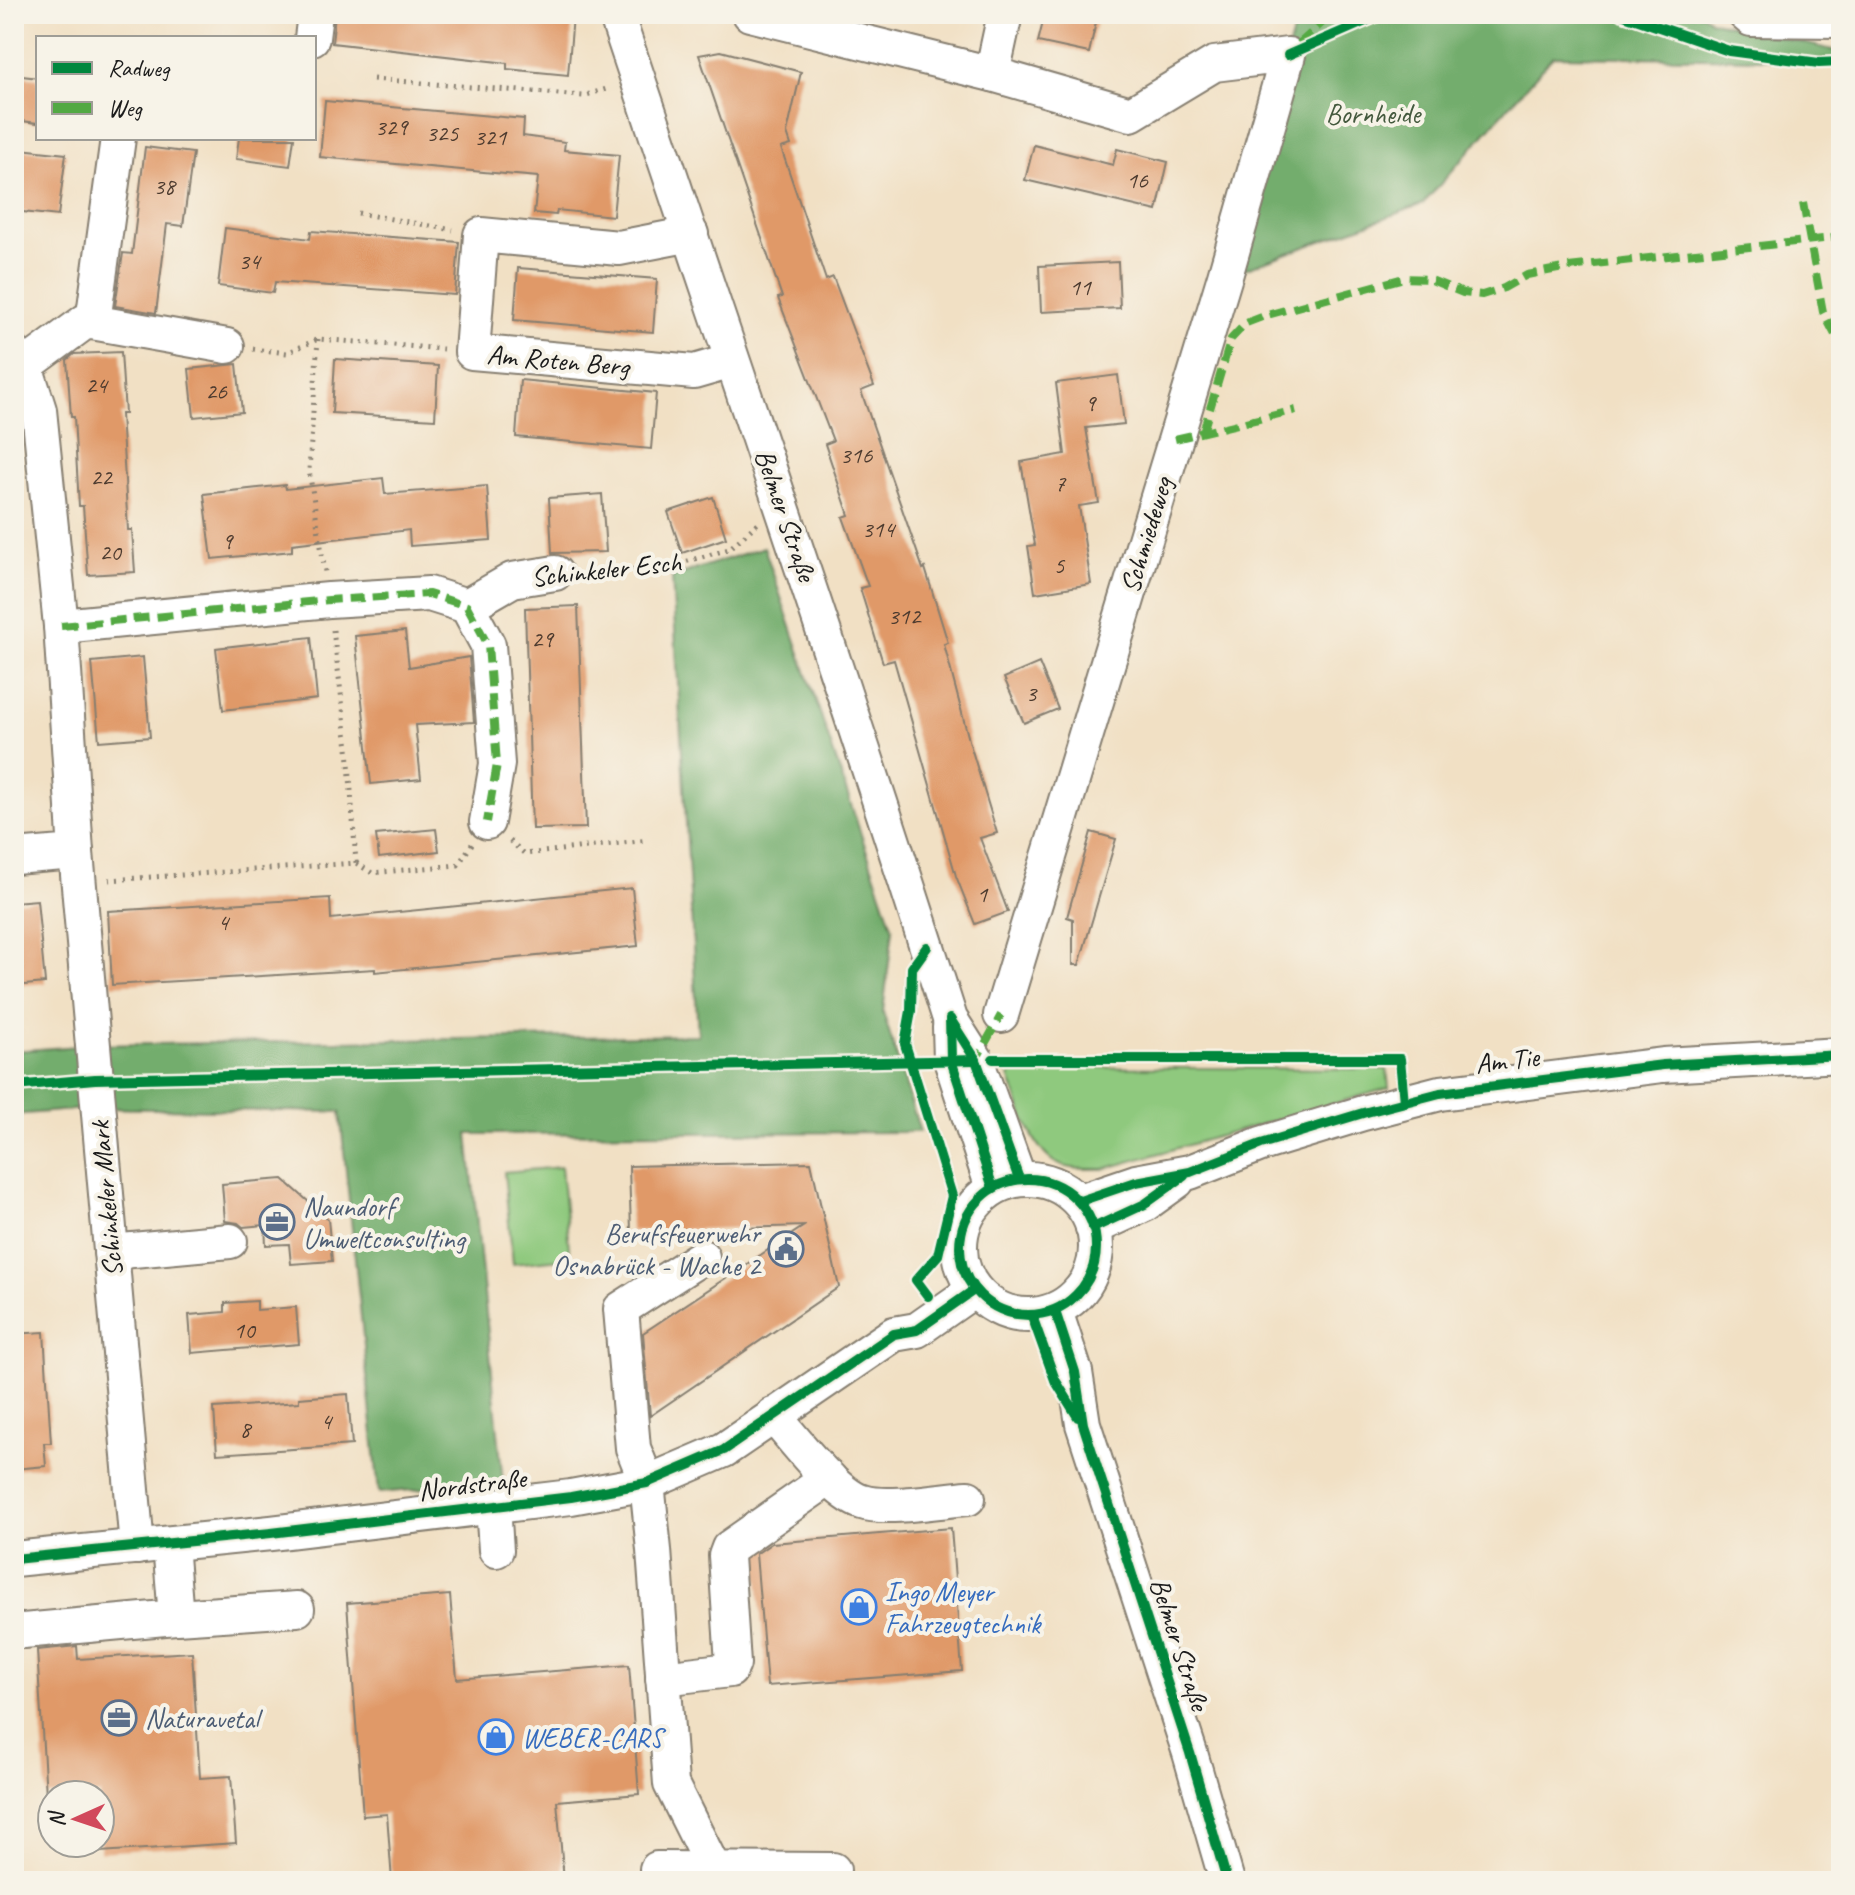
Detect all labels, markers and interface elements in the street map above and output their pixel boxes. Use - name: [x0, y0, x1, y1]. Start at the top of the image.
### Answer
- legend: [36, 36, 316, 140]
- text: Radweg: [108, 53, 171, 83]
- text: Weg: [108, 93, 143, 123]
- park label: Bornheide: [1326, 96, 1422, 131]
- house number: 329: [375, 112, 409, 142]
- house number: 325: [426, 118, 459, 148]
- house number: 321: [474, 122, 507, 152]
- house number: 16: [1126, 165, 1149, 195]
- house number: 38: [153, 171, 177, 201]
- house number: 34: [238, 246, 262, 276]
- house number: 11: [1069, 272, 1092, 302]
- street label: Am Roten Berg: [486, 336, 632, 384]
- house number: 24: [85, 370, 109, 400]
- house number: 26: [205, 376, 228, 406]
- house number: 9: [1085, 388, 1098, 418]
- house number: 316: [840, 440, 873, 470]
- street label: Belmer Straße: [747, 445, 825, 587]
- house number: 22: [90, 462, 114, 492]
- house number: 7: [1055, 468, 1067, 498]
- street label: Schmiedeweg: [1112, 471, 1181, 597]
- house number: 314: [862, 514, 896, 544]
- house number: 9: [222, 526, 235, 556]
- house number: 20: [99, 537, 123, 567]
- street label: Schinkeler Esch: [529, 544, 683, 594]
- house number: 5: [1054, 550, 1066, 580]
- house number: 312: [888, 601, 922, 631]
- house number: 29: [531, 624, 555, 654]
- house number: 3: [1026, 678, 1039, 708]
- house number: 1: [977, 879, 989, 909]
- house number: 4: [218, 907, 231, 937]
- street label: Am Tie: [1473, 1039, 1543, 1081]
- street label: Schinkeler Mark: [82, 1118, 130, 1278]
- place label: Naundorf Umweltconsulting: [303, 1189, 467, 1256]
- office icon: Naundorf Umweltconsulting: [258, 1203, 296, 1241]
- place label: Berufsfeuerwehr Osnabrück - Wache 2: [552, 1216, 762, 1283]
- public building icon: Berufsfeuerwehr Osnabrück - Wache 2: [767, 1230, 805, 1268]
- house number: 10: [233, 1315, 257, 1345]
- house number: 4: [321, 1406, 334, 1436]
- house number: 8: [240, 1414, 253, 1444]
- street label: Nordstraße: [416, 1460, 530, 1508]
- street label: Belmer Straße: [1142, 1573, 1218, 1716]
- place label: Ingo Meyer Fahrzeugtechnik: [885, 1574, 1042, 1641]
- shop icon: Ingo Meyer Fahrzeugtechnik: [840, 1588, 878, 1626]
- office icon: Naturavetal: [100, 1699, 138, 1737]
- place label: Naturavetal: [145, 1701, 264, 1736]
- shop icon: WEBER-CARS: [477, 1718, 515, 1756]
- place label: WEBER-CARS: [522, 1720, 667, 1755]
- north arrow: [36, 1779, 116, 1859]
- text: N: [43, 1809, 71, 1828]

